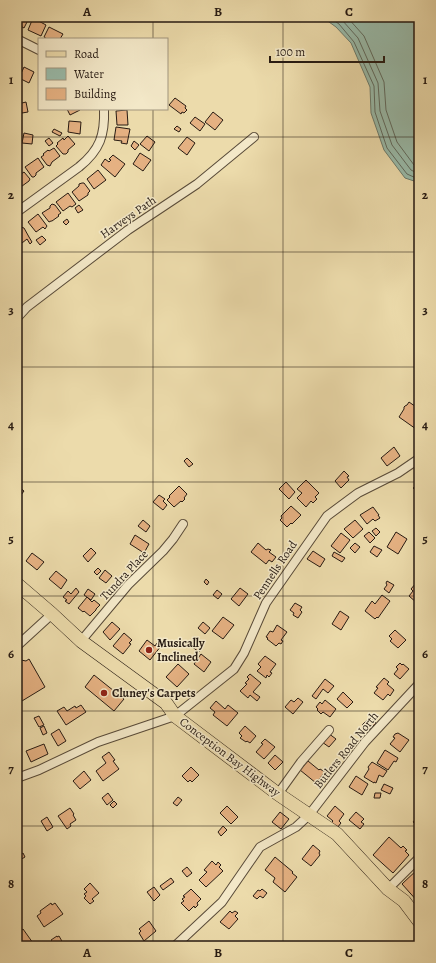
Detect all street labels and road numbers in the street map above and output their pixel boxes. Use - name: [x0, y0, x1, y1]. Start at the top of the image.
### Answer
- street label: Harveys Path: [97, 192, 160, 242]
- street label: Pennells Road: [249, 537, 301, 603]
- street label: Tundra Place: [96, 546, 152, 604]
- street label: Butlers Road North: [310, 708, 382, 792]
- street label: Conception Bay Highway: [176, 714, 284, 801]

